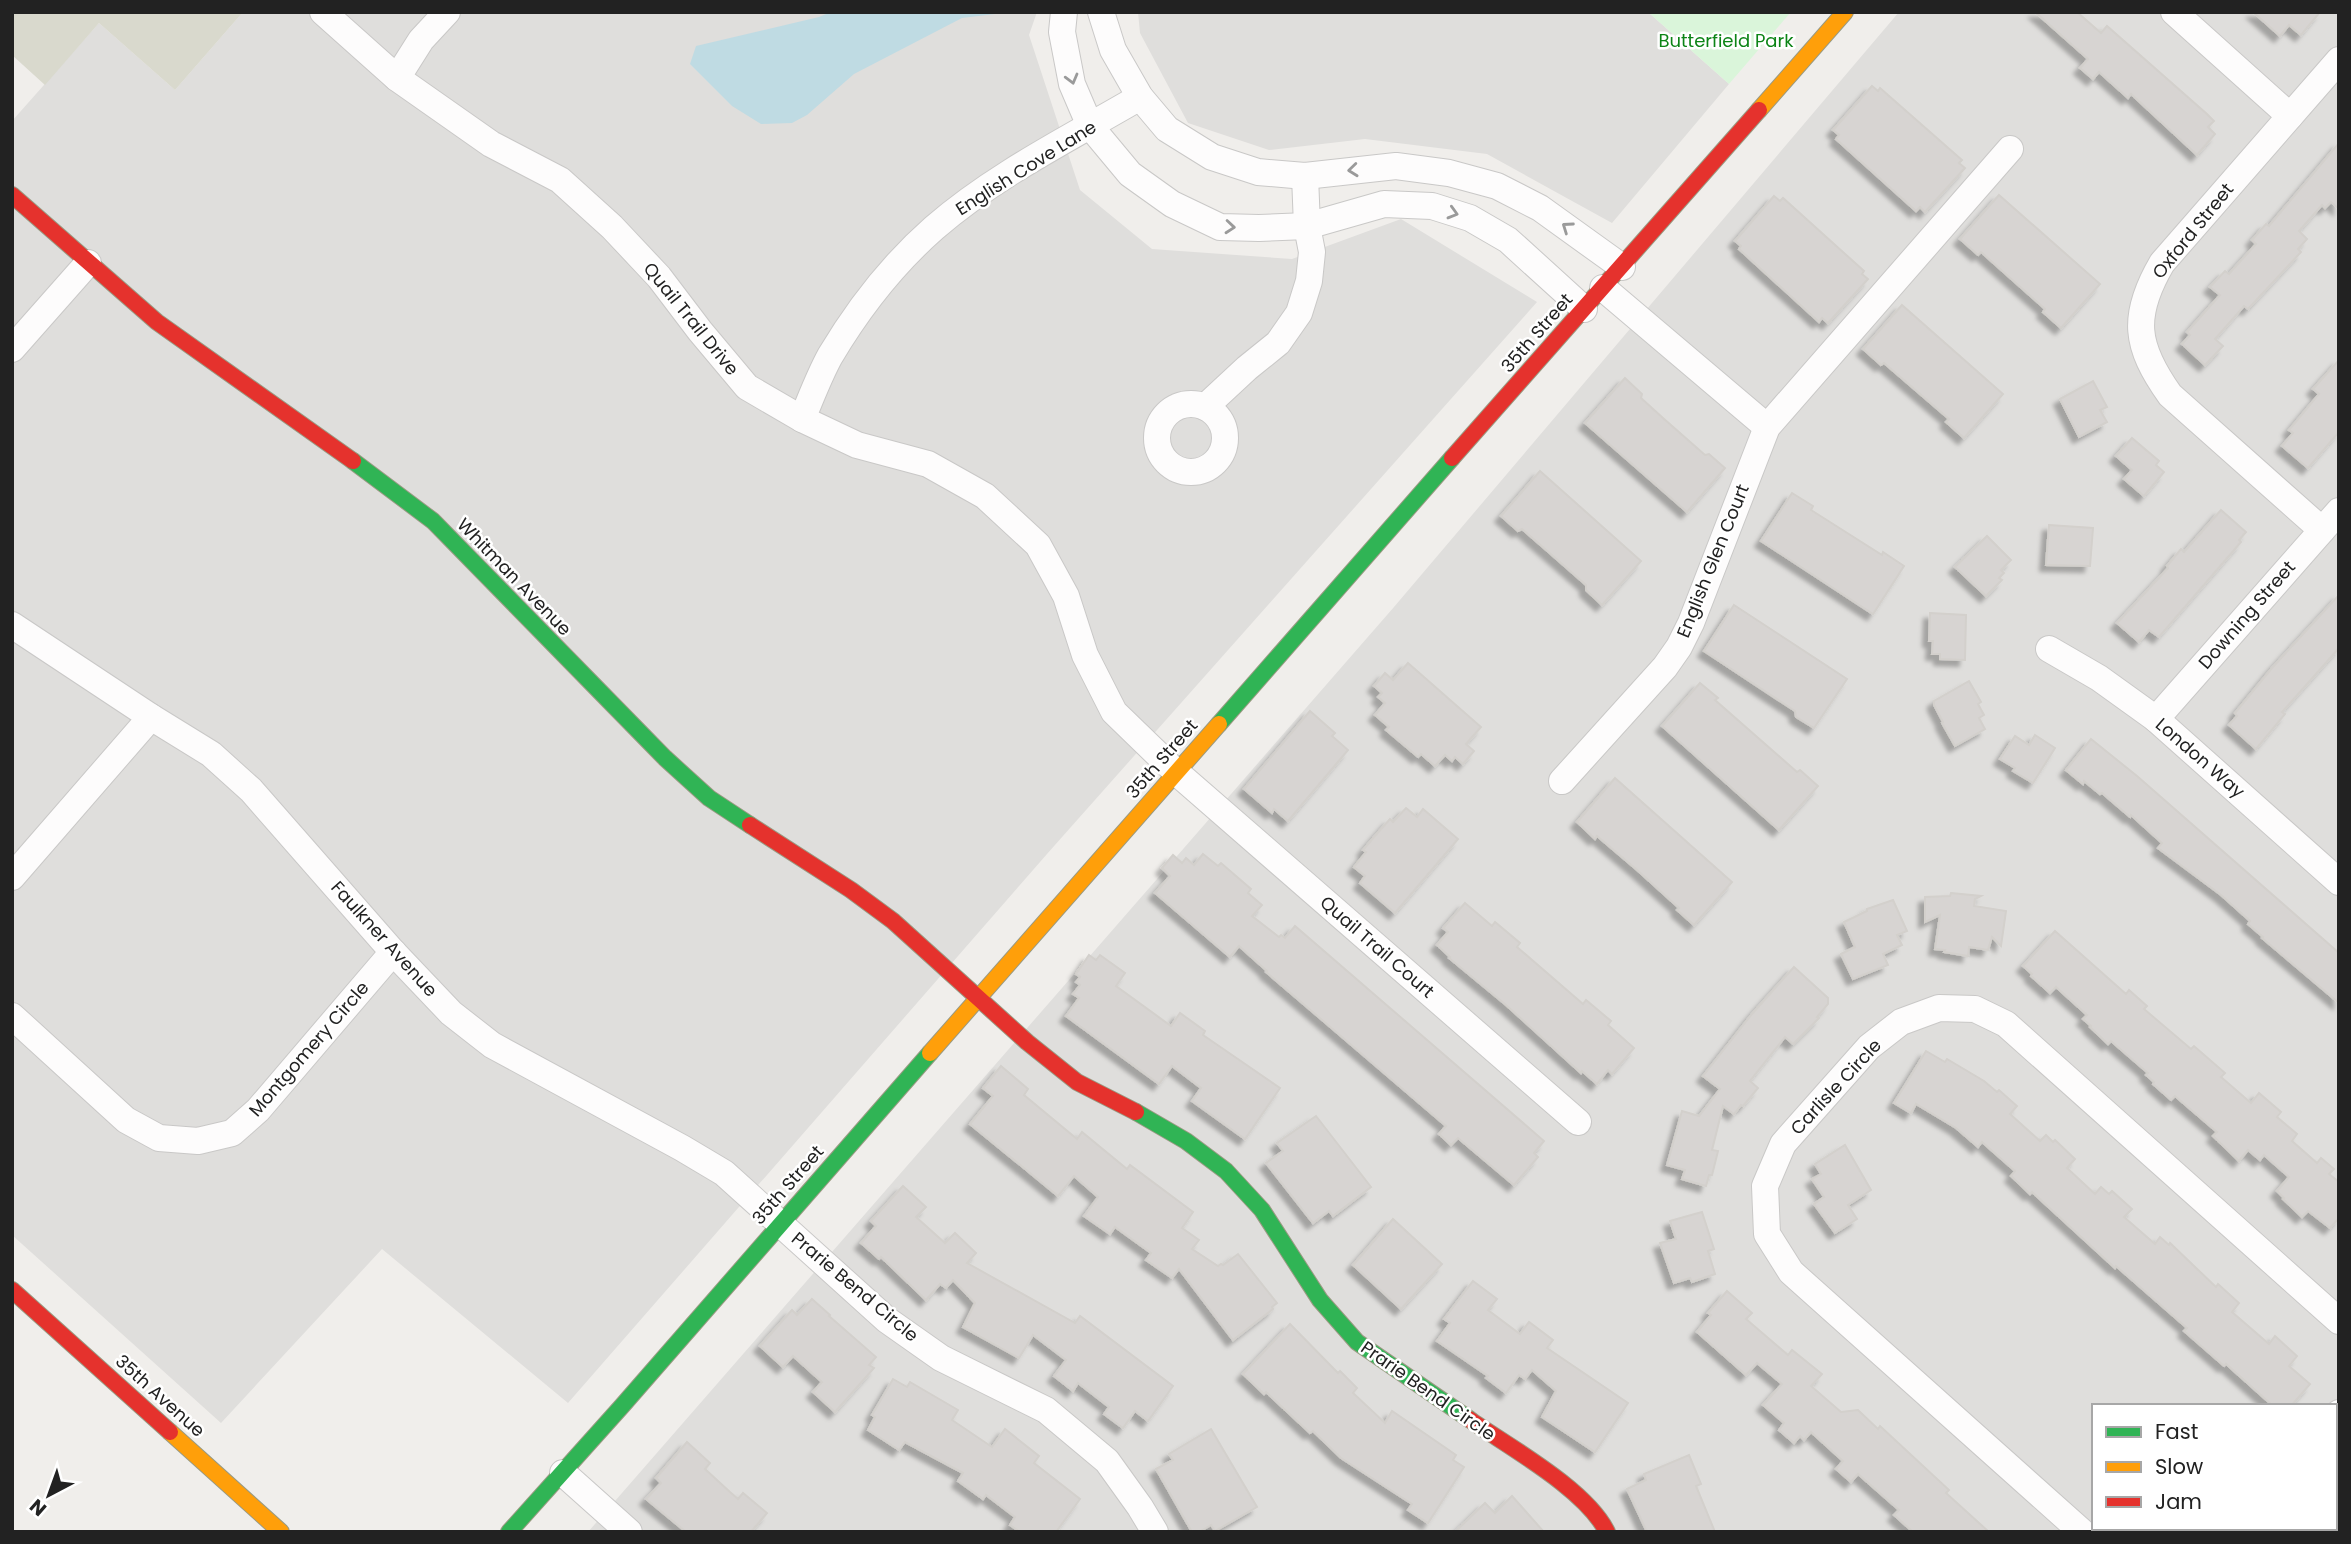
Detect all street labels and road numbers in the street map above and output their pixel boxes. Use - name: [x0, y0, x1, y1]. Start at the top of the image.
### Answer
- street label: English Cove Lane: [951, 114, 1101, 221]
- street label: Oxford Street: [2146, 178, 2239, 284]
- street label: Quail Trail Drive: [638, 257, 745, 381]
- street label: 35th Street: [1495, 288, 1578, 378]
- street label: English Glen Court: [1670, 480, 1755, 641]
- street label: Whitman Avenue: [452, 512, 577, 641]
- street label: Downing Street: [2193, 555, 2301, 674]
- street label: London Way: [2150, 712, 2250, 803]
- street label: 35th Street: [1120, 714, 1203, 804]
- street label: Faulkner Avenue: [325, 875, 443, 1002]
- street label: Quail Trail Court: [1315, 890, 1440, 1003]
- street label: Montgomery Circle: [243, 976, 374, 1122]
- street label: Carlisle Circle: [1785, 1033, 1887, 1140]
- street label: 35th Street: [746, 1140, 829, 1230]
- street label: Prarie Bend Circle: [787, 1226, 924, 1347]
- street label: Prarie Bend Circle: [1356, 1335, 1500, 1446]
- street label: 35th Avenue: [110, 1349, 210, 1443]

